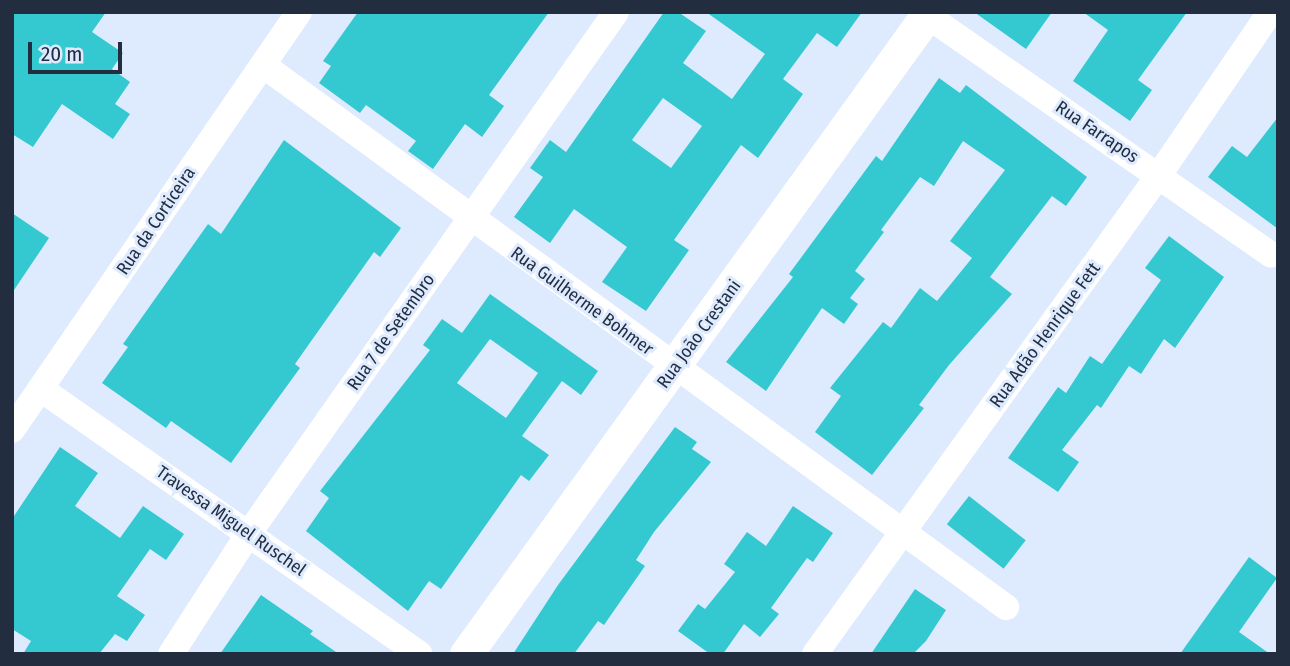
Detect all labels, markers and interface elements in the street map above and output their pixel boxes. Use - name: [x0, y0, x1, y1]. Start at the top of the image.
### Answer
- scale bar: [32, 28, 126, 72]
- text: 20 m: [41, 41, 82, 67]
- street label: Rua Farrapos: [1051, 96, 1143, 168]
- street label: Rua da Corticeira: [112, 163, 200, 279]
- street label: Rua Guilherme Bohmer: [507, 242, 657, 360]
- street label: Rua Adão Henrique Fett: [985, 258, 1105, 412]
- street label: Rua 7 de Setembro: [343, 269, 439, 395]
- street label: Rua João Crestani: [652, 276, 746, 392]
- street label: Travessa Miguel Ruschel: [152, 461, 310, 581]

